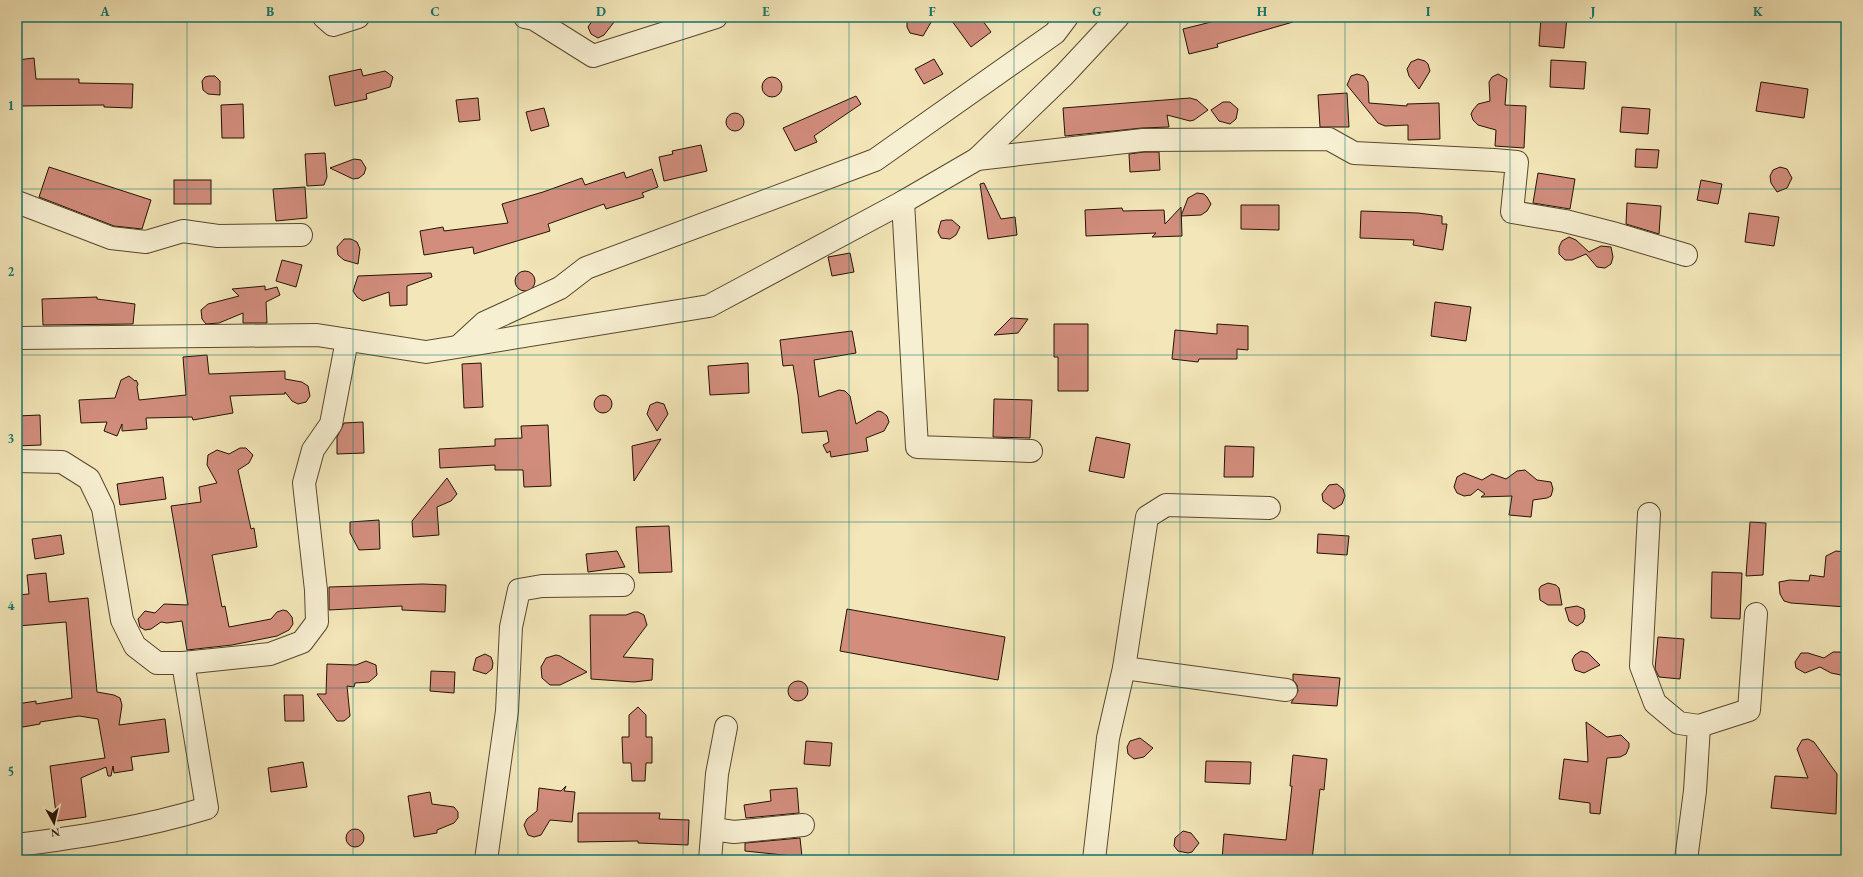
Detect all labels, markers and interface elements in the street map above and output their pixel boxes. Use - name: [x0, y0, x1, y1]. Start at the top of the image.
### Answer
- text: A: [99, 3, 110, 20]
- text: B: [266, 3, 274, 20]
- text: C: [430, 3, 440, 20]
- text: D: [596, 3, 606, 20]
- text: E: [762, 3, 770, 20]
- text: F: [928, 3, 936, 20]
- text: G: [1092, 3, 1102, 20]
- text: H: [1257, 3, 1268, 20]
- text: I: [1426, 3, 1431, 20]
- text: J: [1589, 3, 1596, 20]
- text: K: [1753, 3, 1764, 20]
- text: 1: [8, 97, 15, 114]
- text: 2: [8, 263, 15, 280]
- text: 3: [8, 430, 15, 447]
- text: 4: [8, 597, 15, 614]
- text: 5: [8, 763, 14, 780]
- north arrow: [34, 803, 74, 843]
- text: N: [50, 825, 61, 840]

